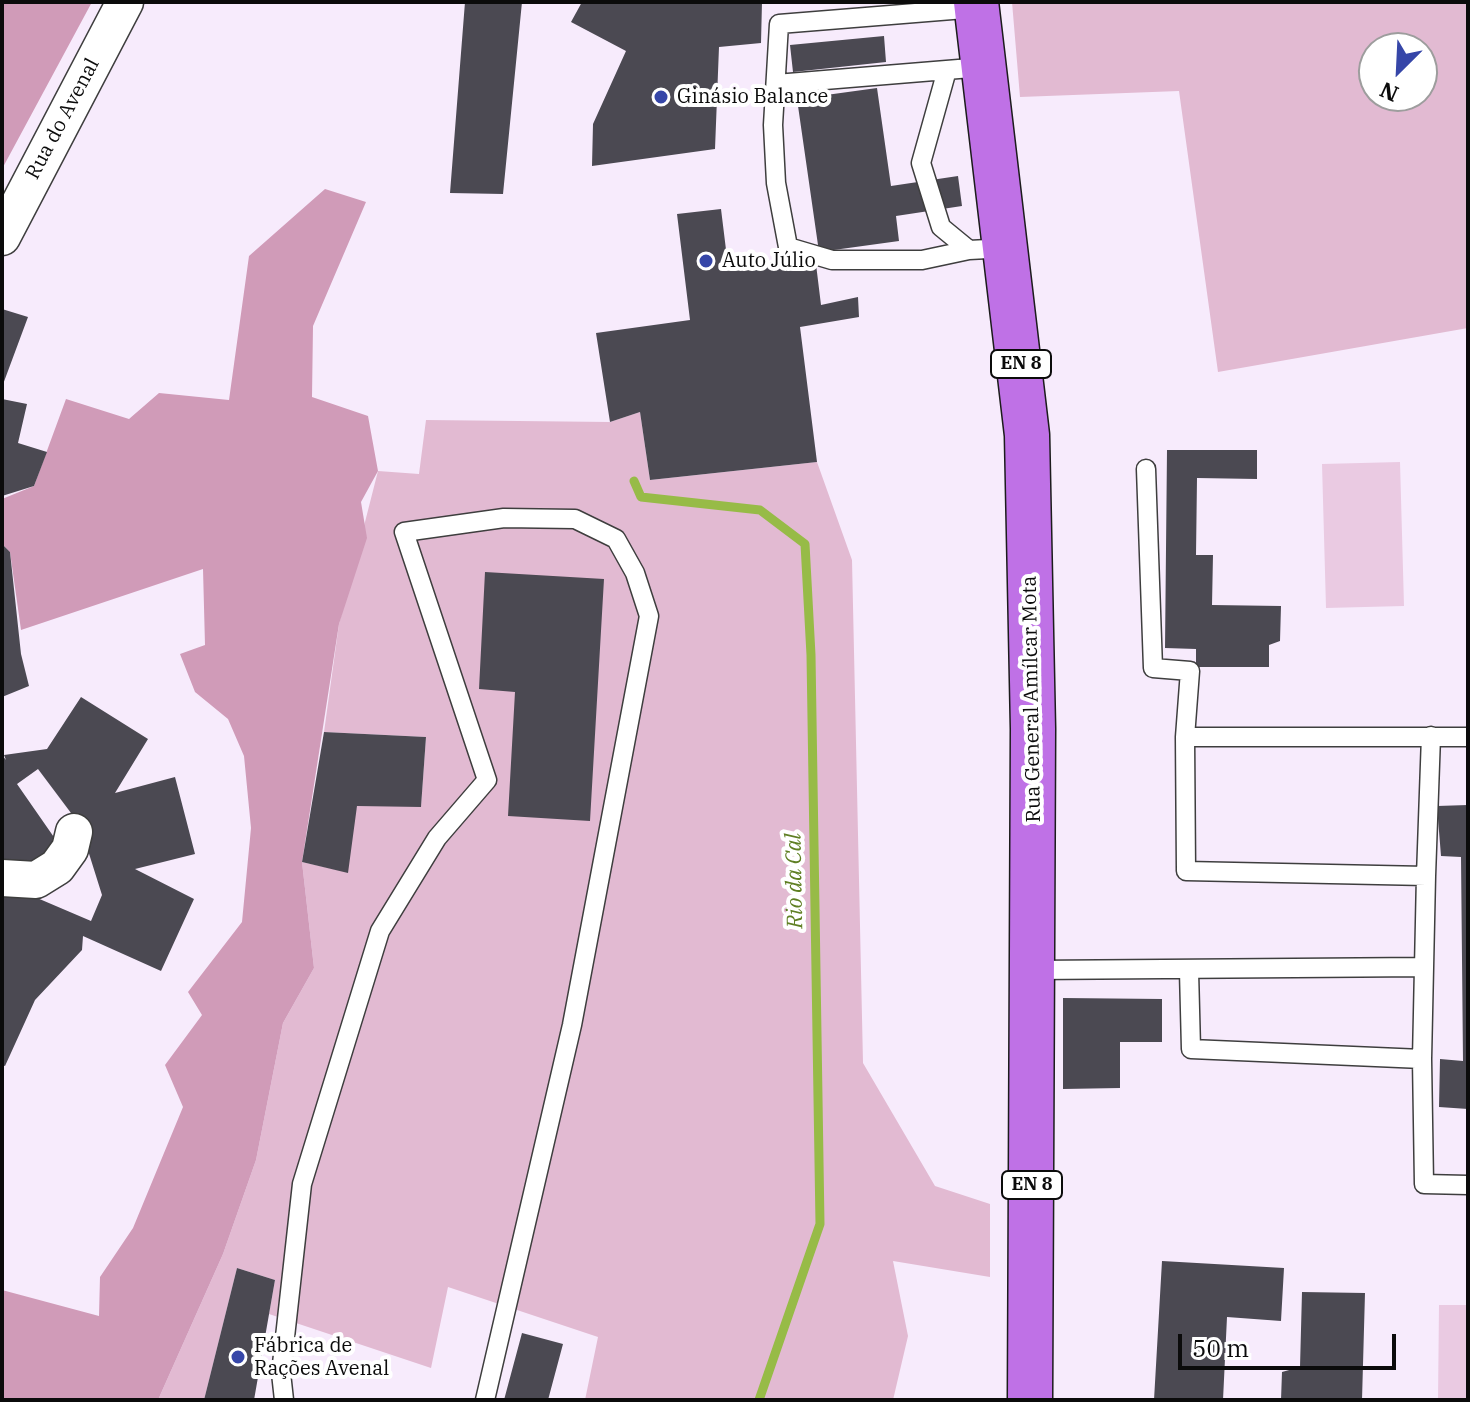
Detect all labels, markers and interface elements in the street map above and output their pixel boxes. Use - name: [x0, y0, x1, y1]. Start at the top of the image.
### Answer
- north arrow: [1358, 32, 1438, 112]
- street label: Rua do Avenal: [21, 54, 105, 184]
- text: N: [1375, 76, 1403, 109]
- place label: Ginásio Balance: [677, 85, 828, 109]
- marker: Ginásio Balance: [652, 88, 670, 106]
- place label: Auto Júlio: [722, 249, 816, 273]
- marker: Auto Júlio: [697, 252, 715, 270]
- road number: EN 8: [991, 350, 1051, 378]
- street label: Rua General Amílcar Mota: [1018, 575, 1046, 823]
- water label: Rio da Cal: [781, 833, 809, 929]
- road number: EN 8: [1002, 1171, 1062, 1199]
- scale bar: [1182, 1318, 1400, 1368]
- text: 50 m: [1192, 1332, 1249, 1364]
- place label: Fábrica de Rações Avenal: [254, 1334, 389, 1381]
- marker: Fábrica de Rações Avenal: [229, 1348, 247, 1366]

